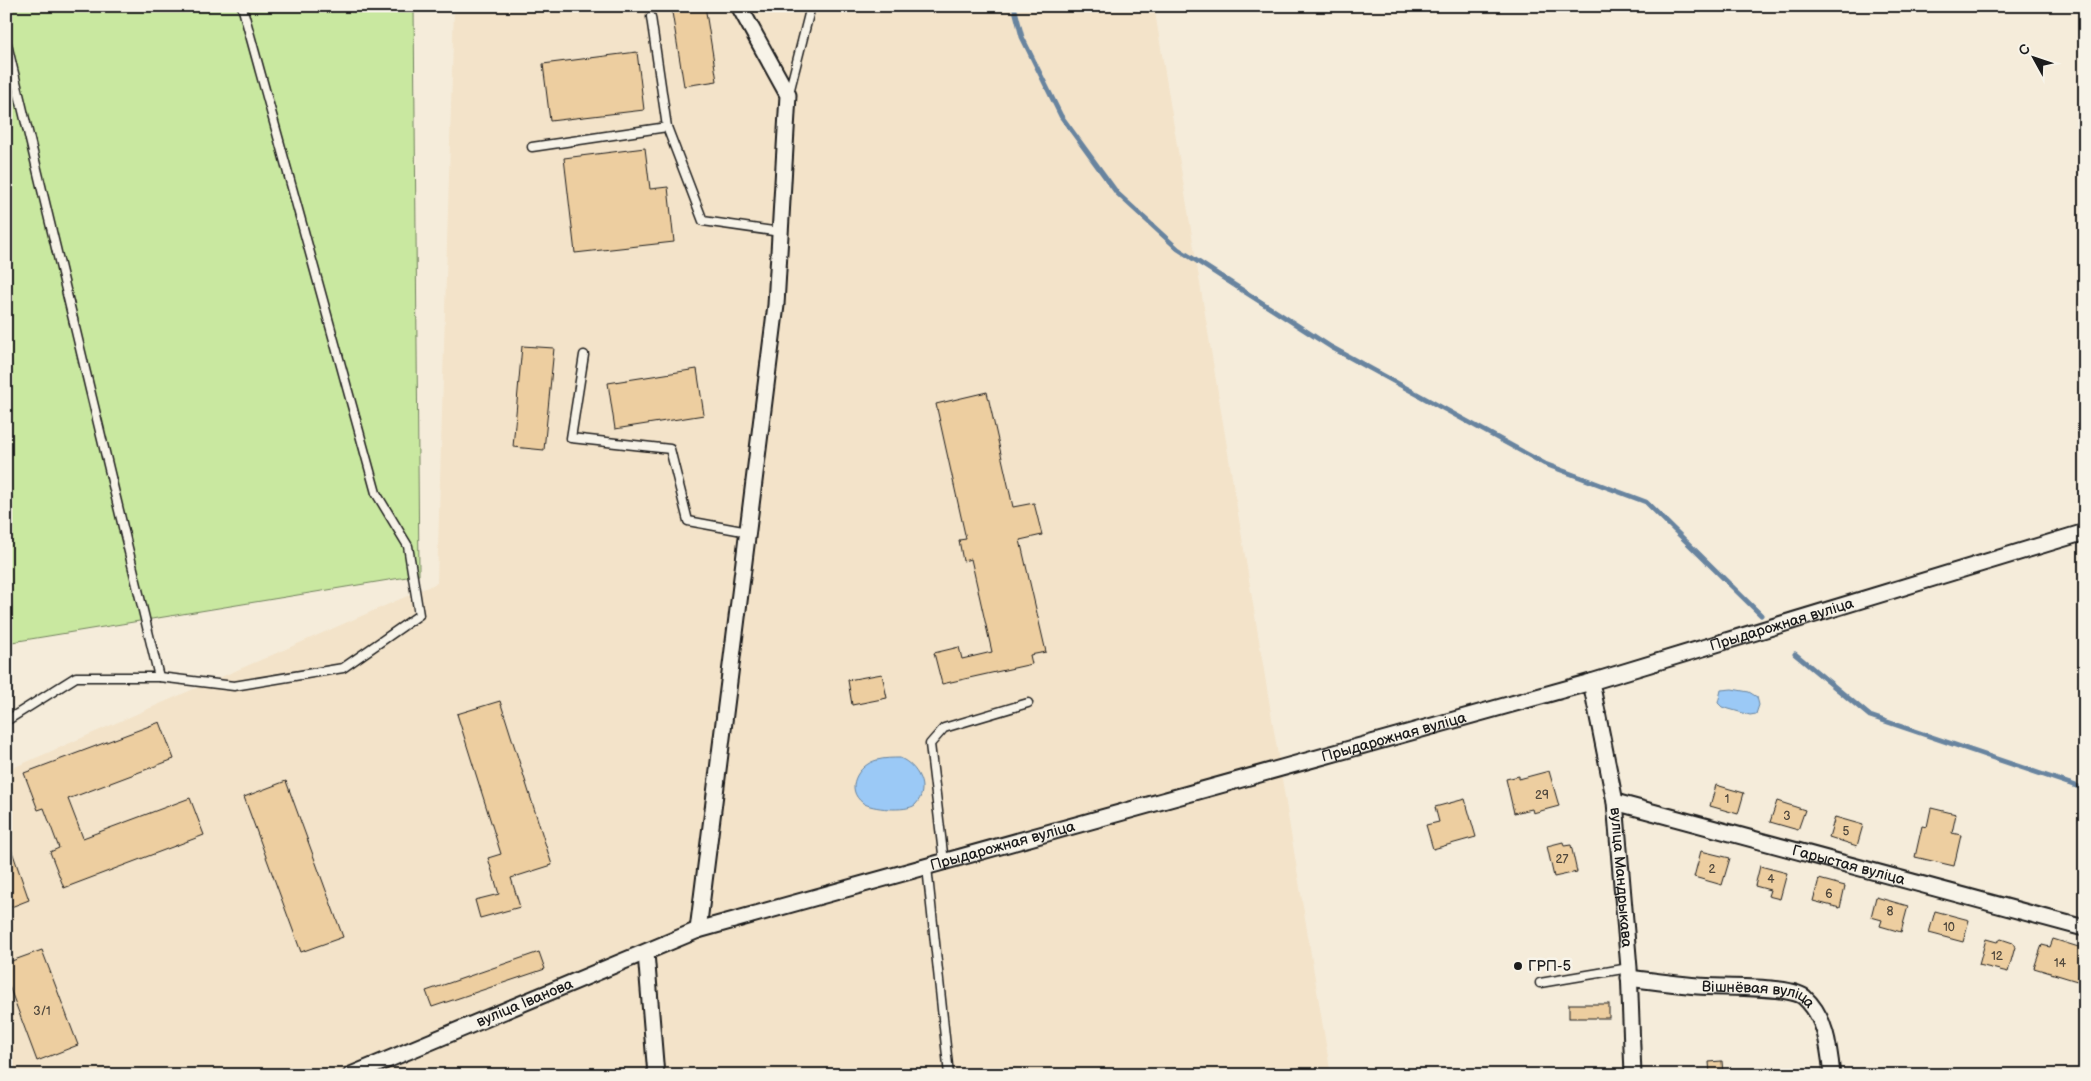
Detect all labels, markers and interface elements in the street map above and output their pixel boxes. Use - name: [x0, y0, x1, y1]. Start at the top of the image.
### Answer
- north arrow: [2008, 32, 2058, 82]
- text: С: [2015, 41, 2034, 59]
- street label: Прыдарожная вуліца: [1707, 593, 1856, 655]
- street label: Прыдарожная вуліца: [1319, 708, 1468, 766]
- house number: 29: [1535, 788, 1549, 803]
- house number: 1: [1725, 792, 1729, 807]
- street label: вуліца Мандрыкава: [1606, 807, 1637, 948]
- house number: 3: [1783, 809, 1791, 824]
- street label: Прыдарожная вуліца: [928, 816, 1077, 875]
- house number: 5: [1843, 824, 1850, 839]
- street label: Гарыстая вуліца: [1790, 841, 1908, 889]
- house number: 27: [1556, 852, 1569, 867]
- house number: 2: [1708, 862, 1716, 877]
- house number: 4: [1767, 872, 1775, 887]
- house number: 6: [1825, 887, 1833, 902]
- house number: 8: [1887, 904, 1894, 919]
- house number: 10: [1943, 920, 1955, 935]
- house number: 12: [1991, 949, 2003, 964]
- house number: 14: [2054, 956, 2067, 971]
- place label: ГРП-5: [1528, 957, 1571, 976]
- marker: ГРП-5: [1512, 960, 1524, 972]
- street label: вуліца Іванова: [473, 974, 576, 1031]
- street label: Вішнёвая вуліца: [1701, 977, 1819, 1012]
- house number: 3/1: [33, 1004, 51, 1019]

